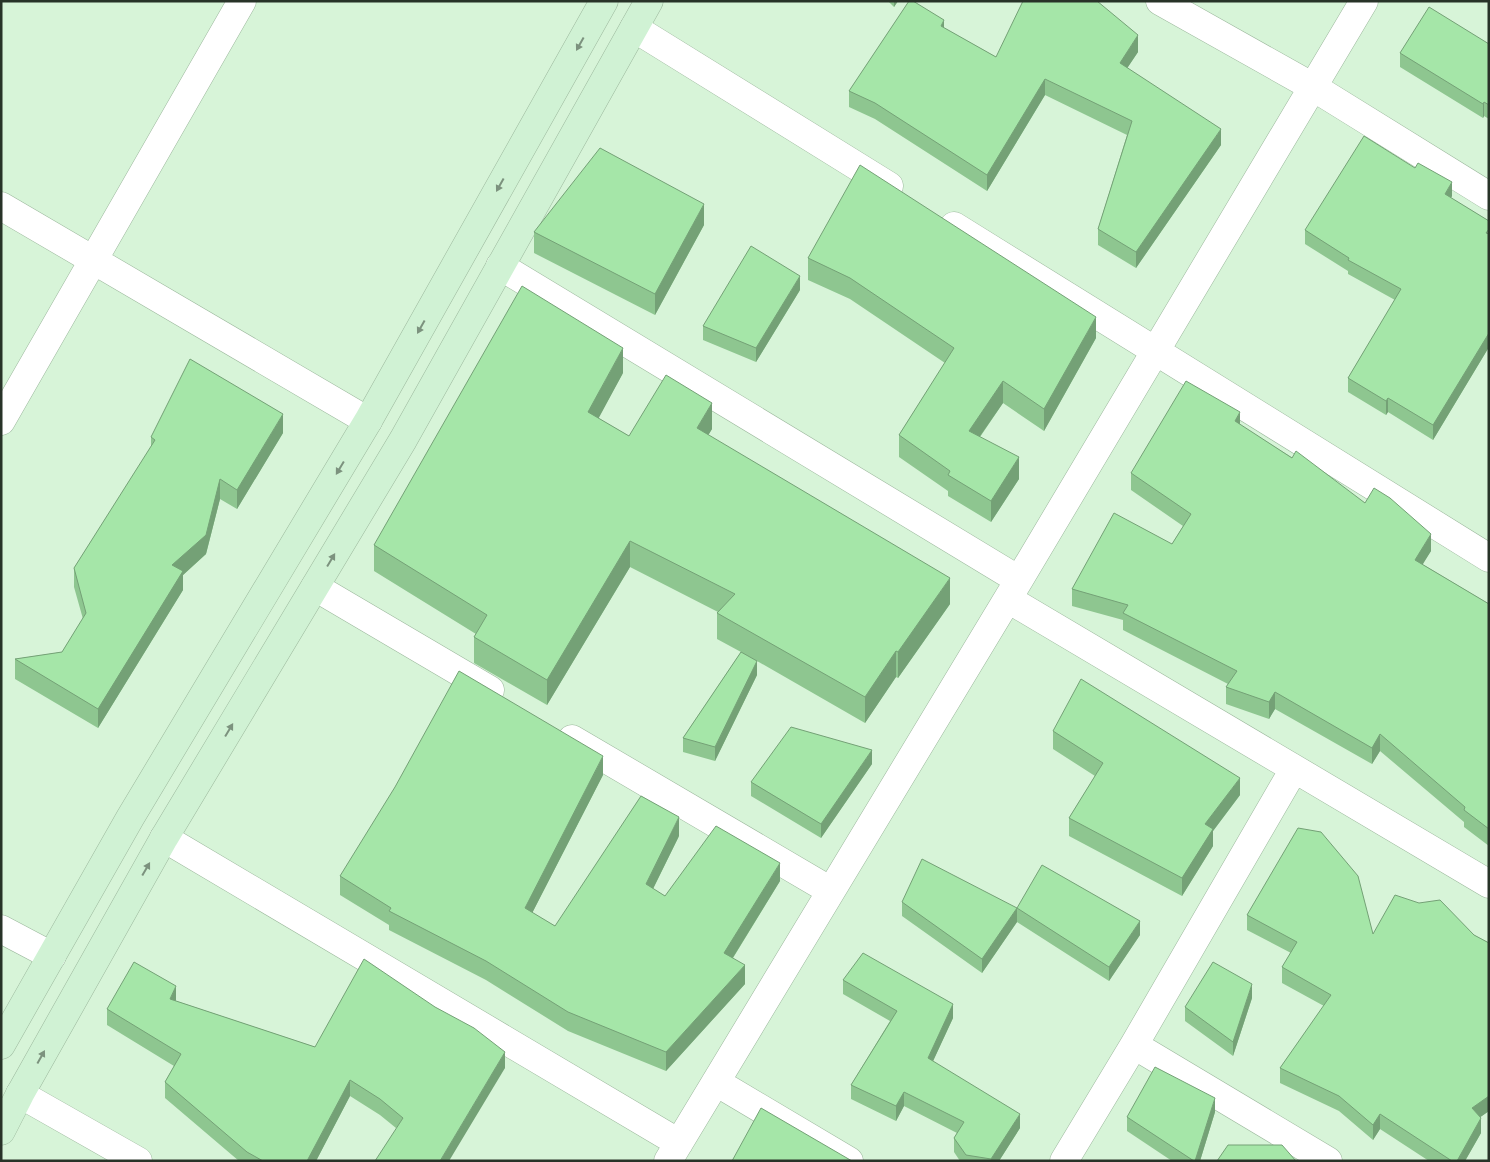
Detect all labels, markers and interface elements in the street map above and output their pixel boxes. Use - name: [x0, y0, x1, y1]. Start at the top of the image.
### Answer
- one-way arrow: [575, 37, 584, 50]
- one-way arrow: [496, 178, 504, 193]
- one-way arrow: [416, 321, 425, 334]
- one-way arrow: [335, 462, 344, 475]
- one-way arrow: [326, 554, 335, 567]
- one-way arrow: [224, 723, 233, 736]
- one-way arrow: [141, 863, 150, 876]
- one-way arrow: [36, 1050, 45, 1063]

